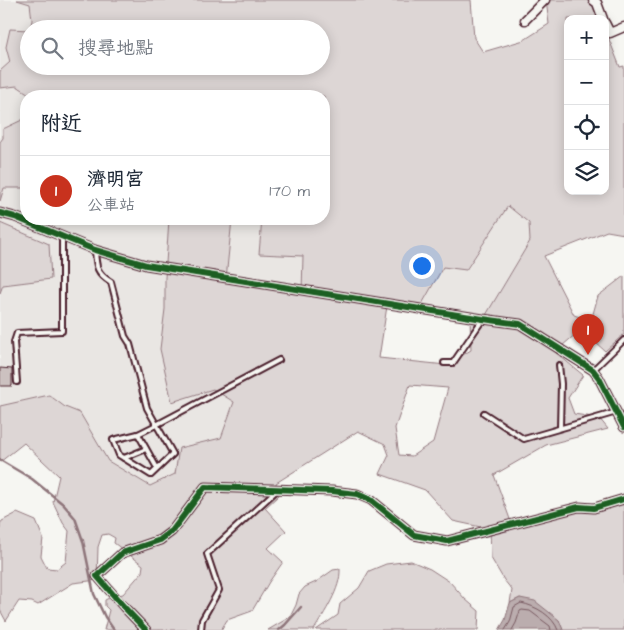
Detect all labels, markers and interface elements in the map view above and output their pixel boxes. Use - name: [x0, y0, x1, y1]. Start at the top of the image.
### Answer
- map controls: [564, 15, 609, 195]
- button: +: [564, 15, 609, 60]
- search box: [20, 20, 330, 75]
- icon: search: [38, 34, 66, 62]
- text: 搜尋地點: [78, 35, 154, 62]
- button: −: [564, 60, 609, 105]
- button: locate: [564, 105, 609, 150]
- text: 附近: [40, 109, 82, 138]
- button: layers: [564, 150, 609, 195]
- text: 濟明宮: [87, 166, 144, 193]
- text: 1: [55, 180, 57, 202]
- text: 170 m: [269, 180, 310, 202]
- text: 公車站: [87, 194, 135, 216]
- your location: [409, 253, 435, 279]
- pin: 1: [572, 314, 604, 355]

